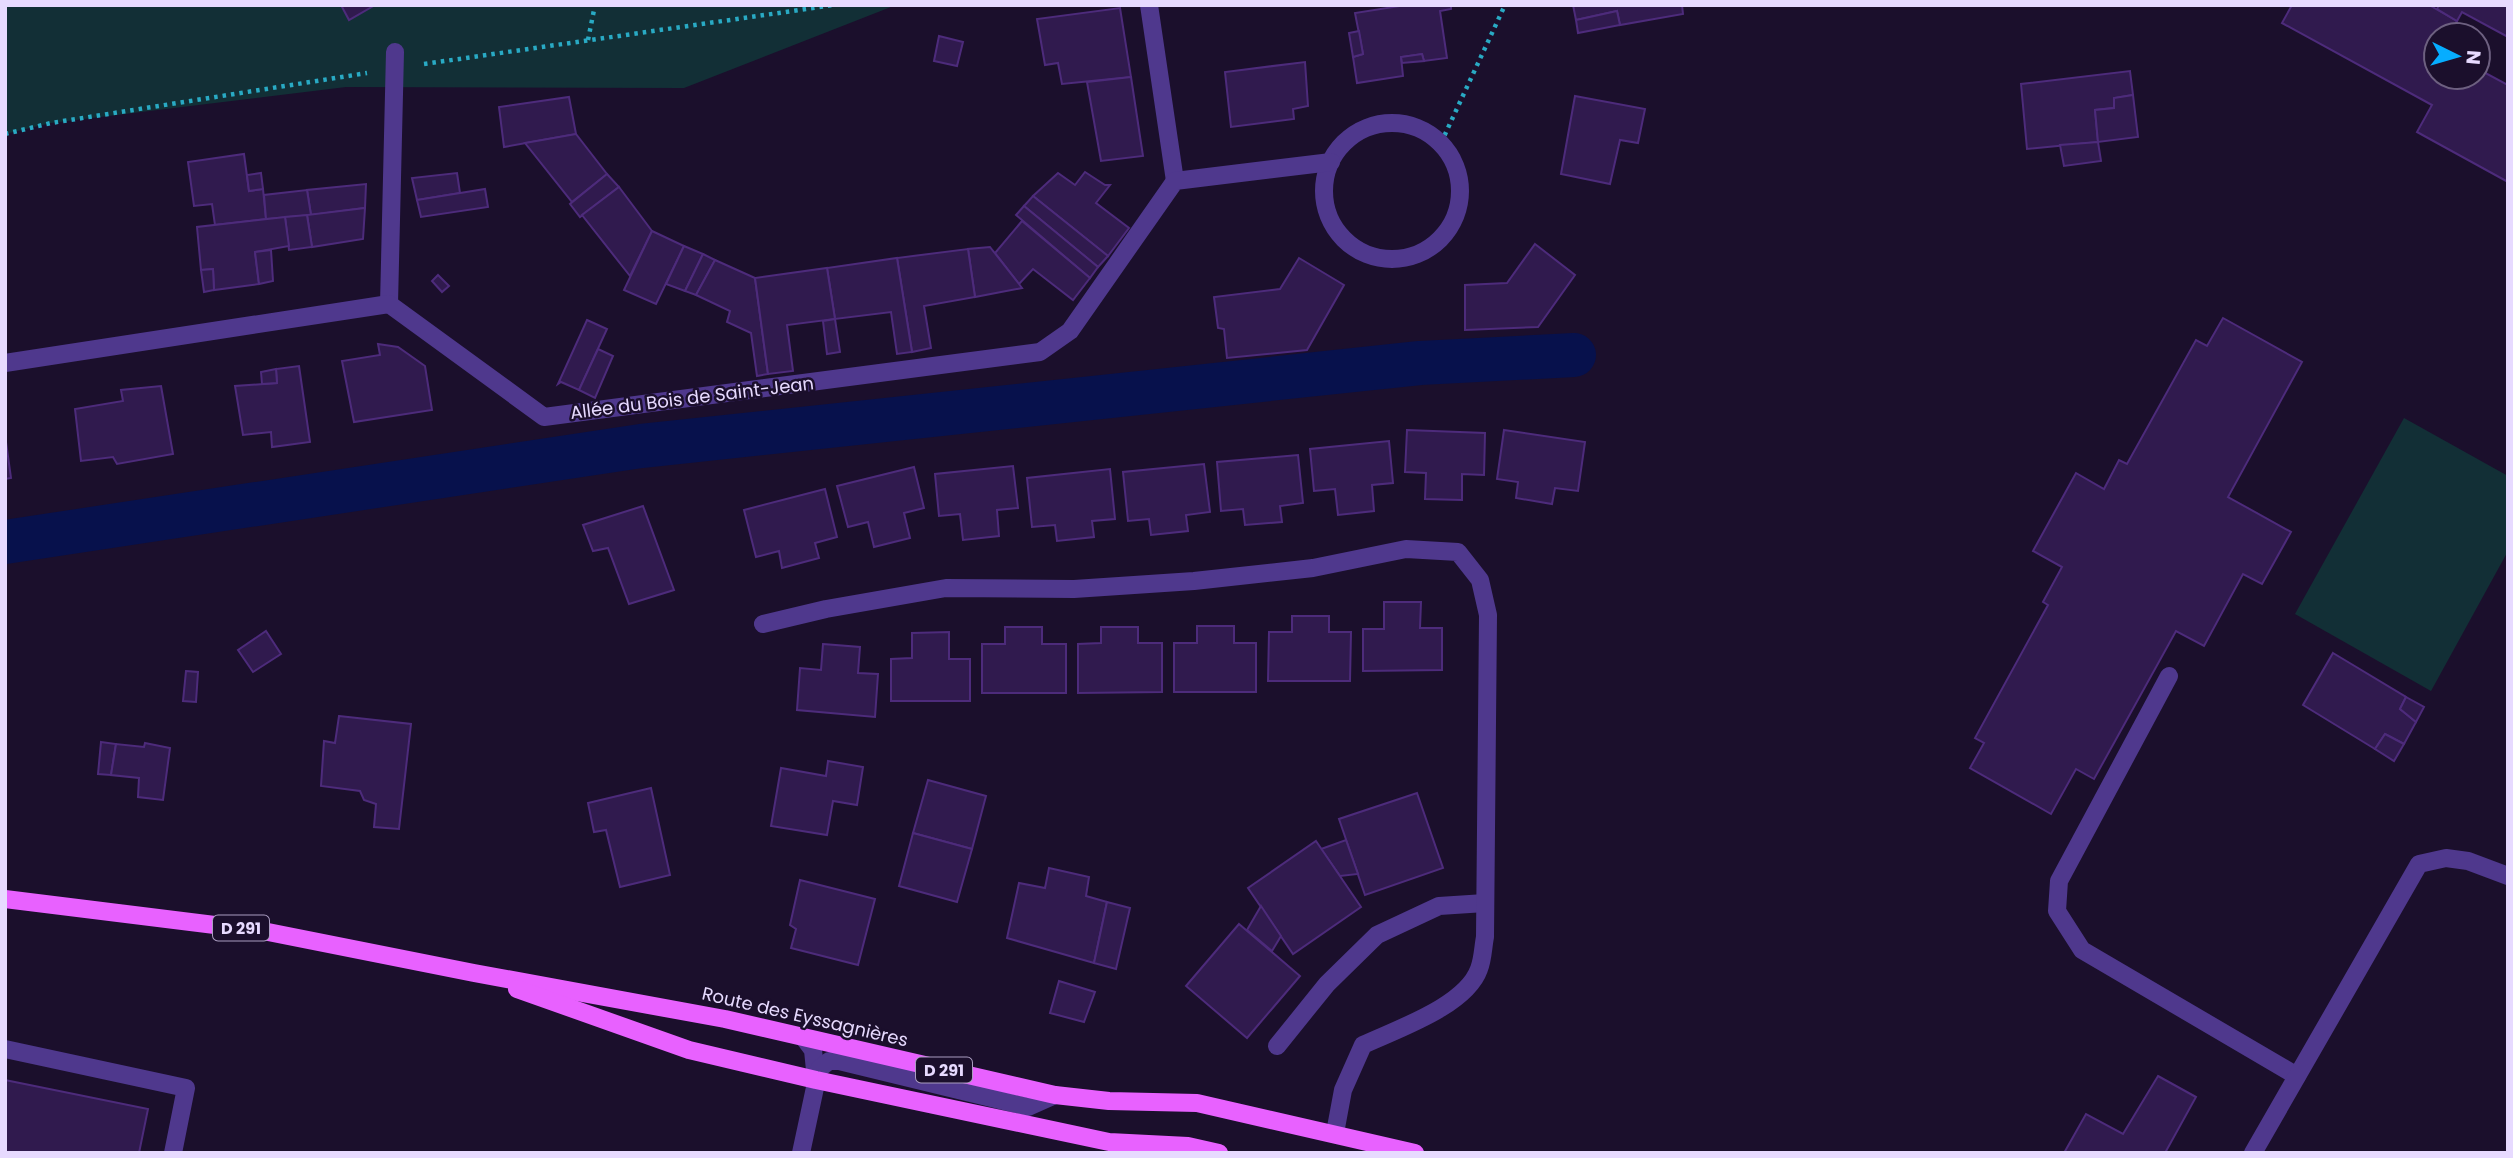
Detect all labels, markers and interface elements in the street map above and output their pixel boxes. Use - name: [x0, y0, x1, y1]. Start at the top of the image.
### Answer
- north arrow: [2422, 21, 2492, 91]
- text: N: [2459, 49, 2488, 66]
- street label: Allée du Bois de Saint-Jean: [569, 370, 815, 425]
- road number: D 291: [213, 916, 269, 940]
- street label: Route des Eyssagnières: [700, 981, 911, 1052]
- road number: D 291: [916, 1058, 972, 1082]

